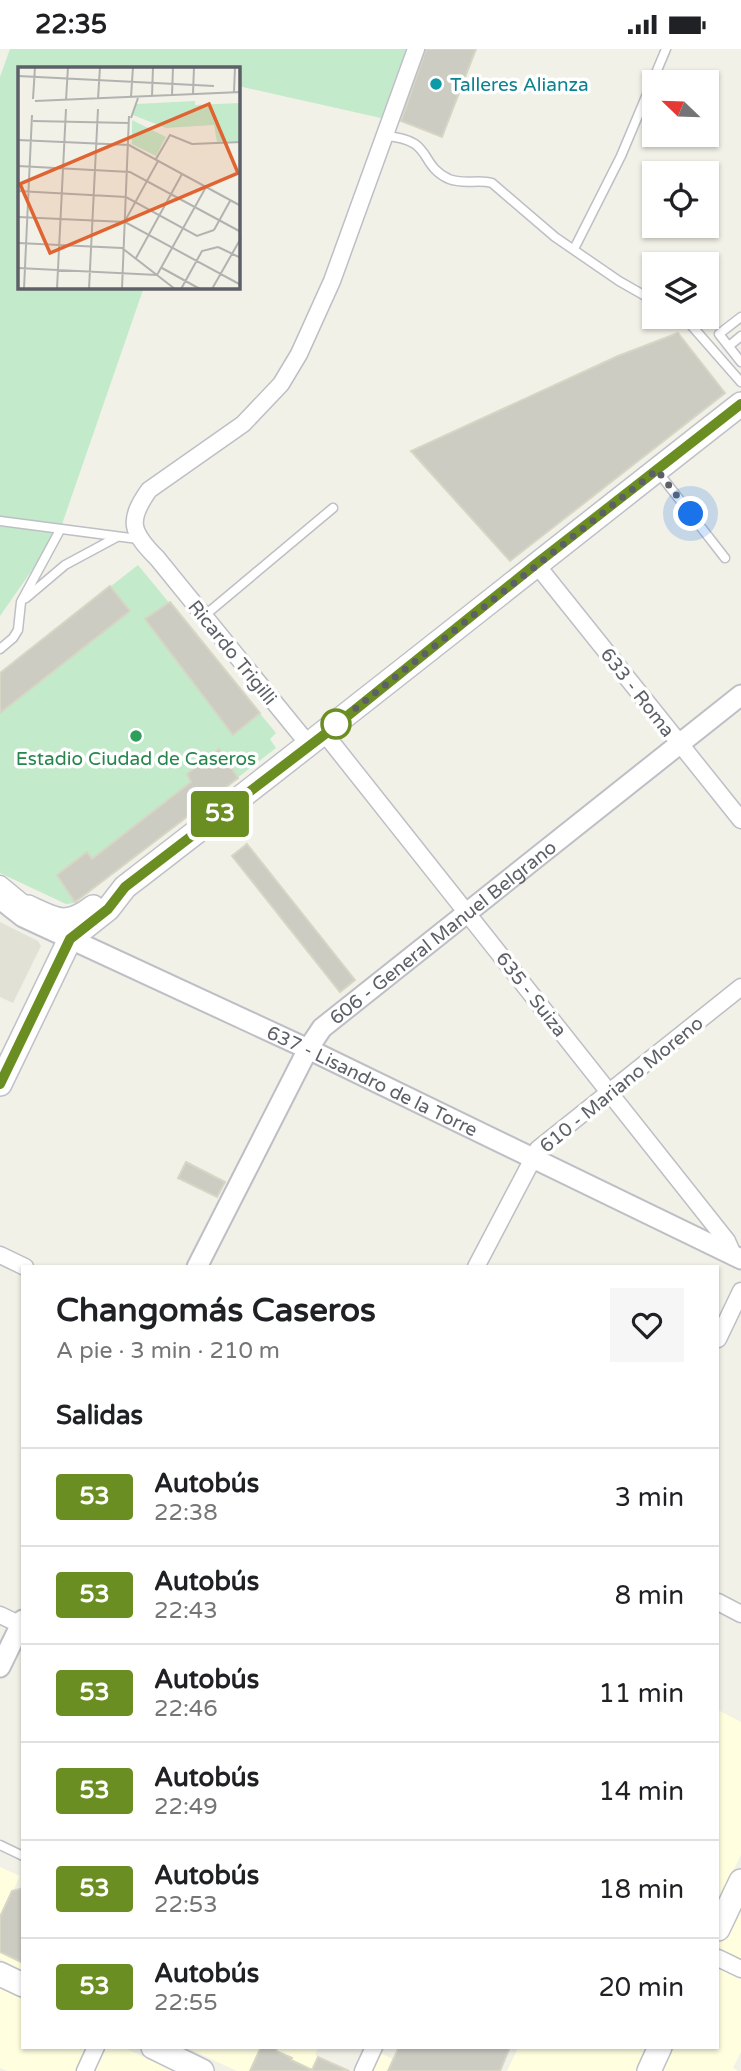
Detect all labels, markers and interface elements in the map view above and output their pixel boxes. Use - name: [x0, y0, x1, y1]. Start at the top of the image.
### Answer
- text: 22:35: [35, 9, 107, 40]
- inset map: [18, 67, 240, 289]
- north arrow: [642, 70, 719, 147]
- map controls: [642, 70, 719, 329]
- place label: Talleres Alianza: [450, 74, 589, 96]
- marker: Talleres Alianza: [428, 76, 444, 92]
- button: locate: [642, 161, 719, 238]
- button: layers: [642, 252, 719, 329]
- your location: [673, 496, 708, 531]
- street label: Ricardo Trigilli: [183, 596, 281, 709]
- street label: 633 - Roma: [596, 644, 679, 741]
- unlabelled marker: [321, 709, 351, 739]
- marker: Estadio Ciudad de Caseros: [128, 728, 144, 744]
- place label: Estadio Ciudad de Caseros: [16, 748, 256, 770]
- line badge: 53: [188, 791, 252, 837]
- text: 53: [205, 799, 235, 828]
- street label: 606 - General Manuel Belgrano: [326, 836, 561, 1030]
- street label: 635 - Suiza: [491, 948, 571, 1041]
- street label: 610 - Mariano Moreno: [536, 1012, 708, 1157]
- street label: 637 - Lisandro de la Torre: [263, 1021, 481, 1142]
- button: heart: [610, 1288, 684, 1362]
- text: Changomás Caseros: [56, 1291, 376, 1330]
- text: A pie · 3 min · 210 m: [56, 1337, 280, 1365]
- text: Salidas: [56, 1400, 143, 1431]
- text: Autobús: [154, 1468, 259, 1499]
- text: 53: [79, 1482, 110, 1511]
- text: 3 min: [615, 1482, 684, 1513]
- text: 22:38: [154, 1499, 218, 1527]
- text: Autobús: [154, 1566, 259, 1597]
- text: 53: [79, 1580, 110, 1609]
- text: 8 min: [615, 1580, 684, 1611]
- text: 22:43: [154, 1597, 218, 1625]
- text: Autobús: [154, 1664, 259, 1695]
- text: 53: [79, 1678, 110, 1707]
- text: 11 min: [598, 1678, 684, 1709]
- text: 22:46: [154, 1695, 218, 1723]
- text: Autobús: [154, 1762, 259, 1793]
- text: 53: [79, 1776, 110, 1805]
- text: 14 min: [598, 1776, 684, 1807]
- text: 22:49: [154, 1793, 218, 1821]
- text: Autobús: [154, 1860, 259, 1891]
- text: 53: [79, 1874, 110, 1903]
- text: 18 min: [598, 1874, 684, 1905]
- text: 22:53: [154, 1891, 218, 1919]
- text: Autobús: [154, 1958, 259, 1989]
- text: 53: [79, 1972, 110, 2001]
- text: 20 min: [598, 1972, 684, 2003]
- text: 22:55: [154, 1989, 218, 2017]

